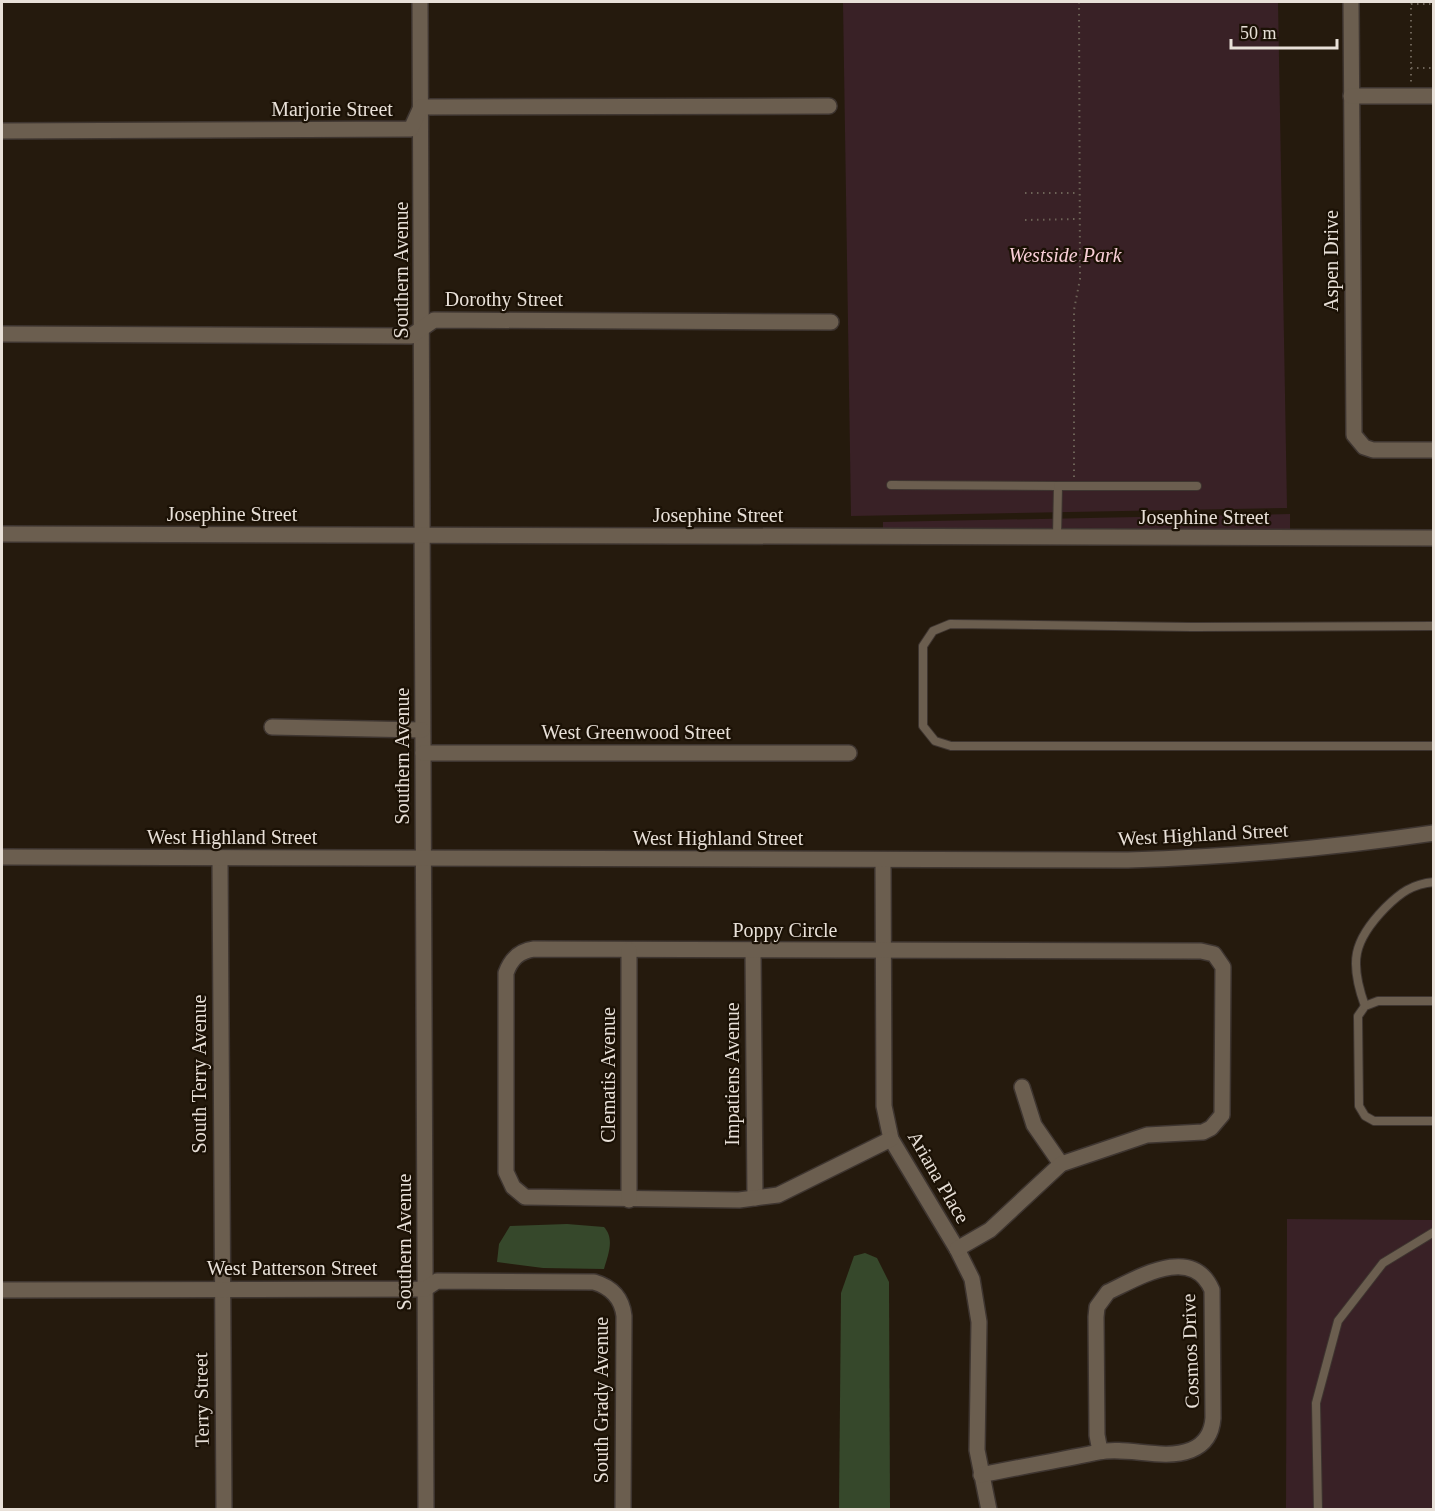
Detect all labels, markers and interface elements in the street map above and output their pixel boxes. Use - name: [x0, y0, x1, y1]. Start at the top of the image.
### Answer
- scale bar: [1231, 12, 1338, 50]
- text: 50 m: [1240, 23, 1277, 43]
- street label: Marjorie Street: [271, 98, 393, 121]
- street label: Southern Avenue: [390, 201, 412, 338]
- street label: Aspen Drive: [1320, 210, 1343, 312]
- park label: Westside Park: [1008, 244, 1123, 266]
- street label: Dorothy Street: [445, 288, 564, 311]
- street label: Josephine Street: [167, 503, 298, 526]
- street label: Josephine Street: [653, 504, 784, 527]
- street label: Josephine Street: [1139, 506, 1270, 529]
- street label: Southern Avenue: [391, 687, 413, 824]
- street label: West Greenwood Street: [541, 721, 731, 743]
- street label: West Highland Street: [1117, 819, 1289, 850]
- street label: West Highland Street: [147, 826, 318, 849]
- street label: West Highland Street: [633, 827, 804, 850]
- street label: Poppy Circle: [733, 919, 838, 942]
- street label: South Terry Avenue: [188, 994, 211, 1153]
- street label: Impatiens Avenue: [721, 1002, 744, 1146]
- street label: Clematis Avenue: [597, 1007, 619, 1143]
- street label: Ariana Place: [904, 1127, 974, 1227]
- street label: Southern Avenue: [393, 1173, 415, 1310]
- street label: West Patterson Street: [207, 1257, 378, 1279]
- street label: Cosmos Drive: [1177, 1293, 1203, 1409]
- street label: South Grady Avenue: [590, 1317, 613, 1483]
- street label: Terry Street: [189, 1352, 214, 1448]

